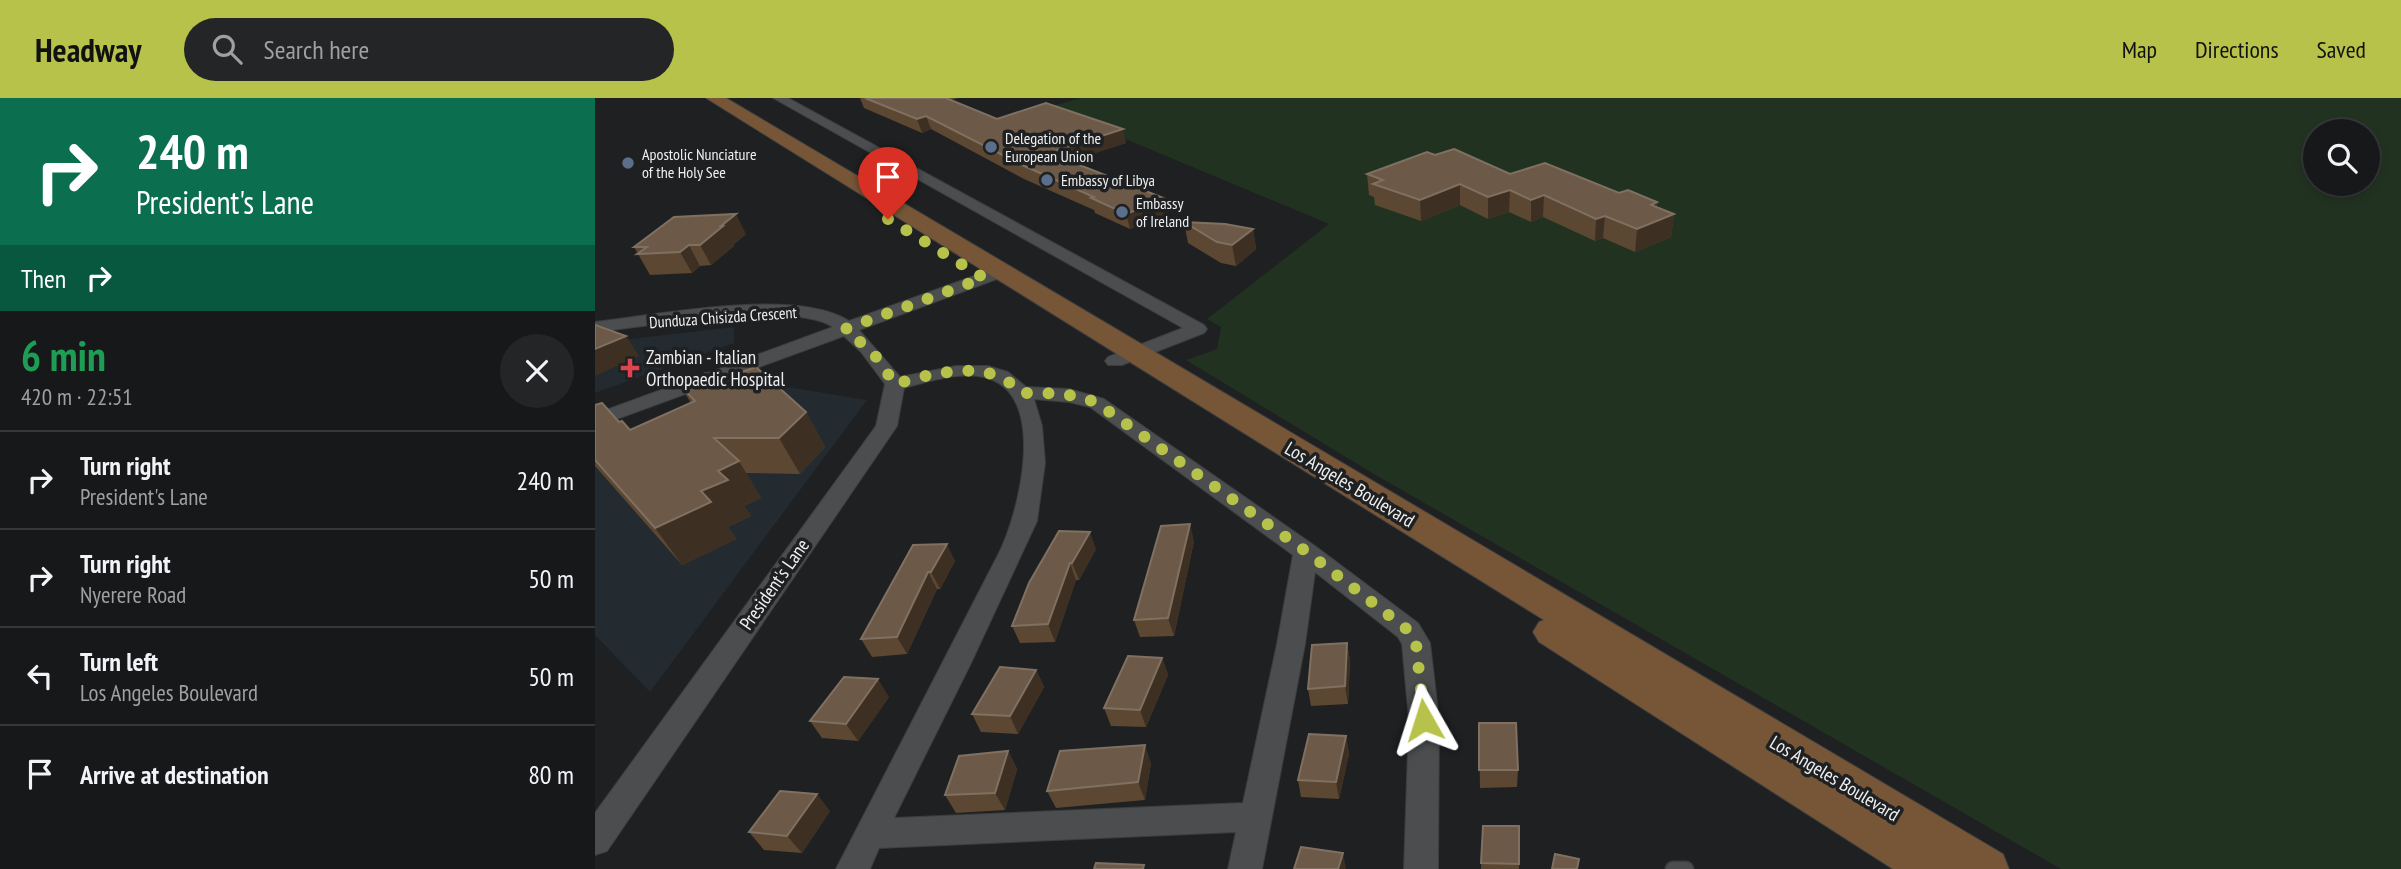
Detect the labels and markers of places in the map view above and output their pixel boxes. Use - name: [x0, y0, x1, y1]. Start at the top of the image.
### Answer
- place label: Delegation of the European Union: [1005, 128, 1101, 166]
- marker: Delegation of the European Union: [983, 139, 999, 155]
- place label: Apostolic Nunciature of the Holy See: [642, 144, 757, 182]
- pin: [858, 147, 918, 219]
- marker: Apostolic Nunciature of the Holy See: [620, 155, 636, 171]
- place label: Embassy of Libya: [1061, 170, 1155, 190]
- marker: Embassy of Libya: [1039, 172, 1055, 188]
- place label: Embassy of Ireland: [1136, 193, 1189, 231]
- marker: Embassy of Ireland: [1114, 204, 1130, 220]
- place label: Zambian - Italian Orthopaedic Hospital: [646, 345, 785, 391]
- marker: Zambian - Italian Orthopaedic Hospital: [620, 358, 640, 378]

